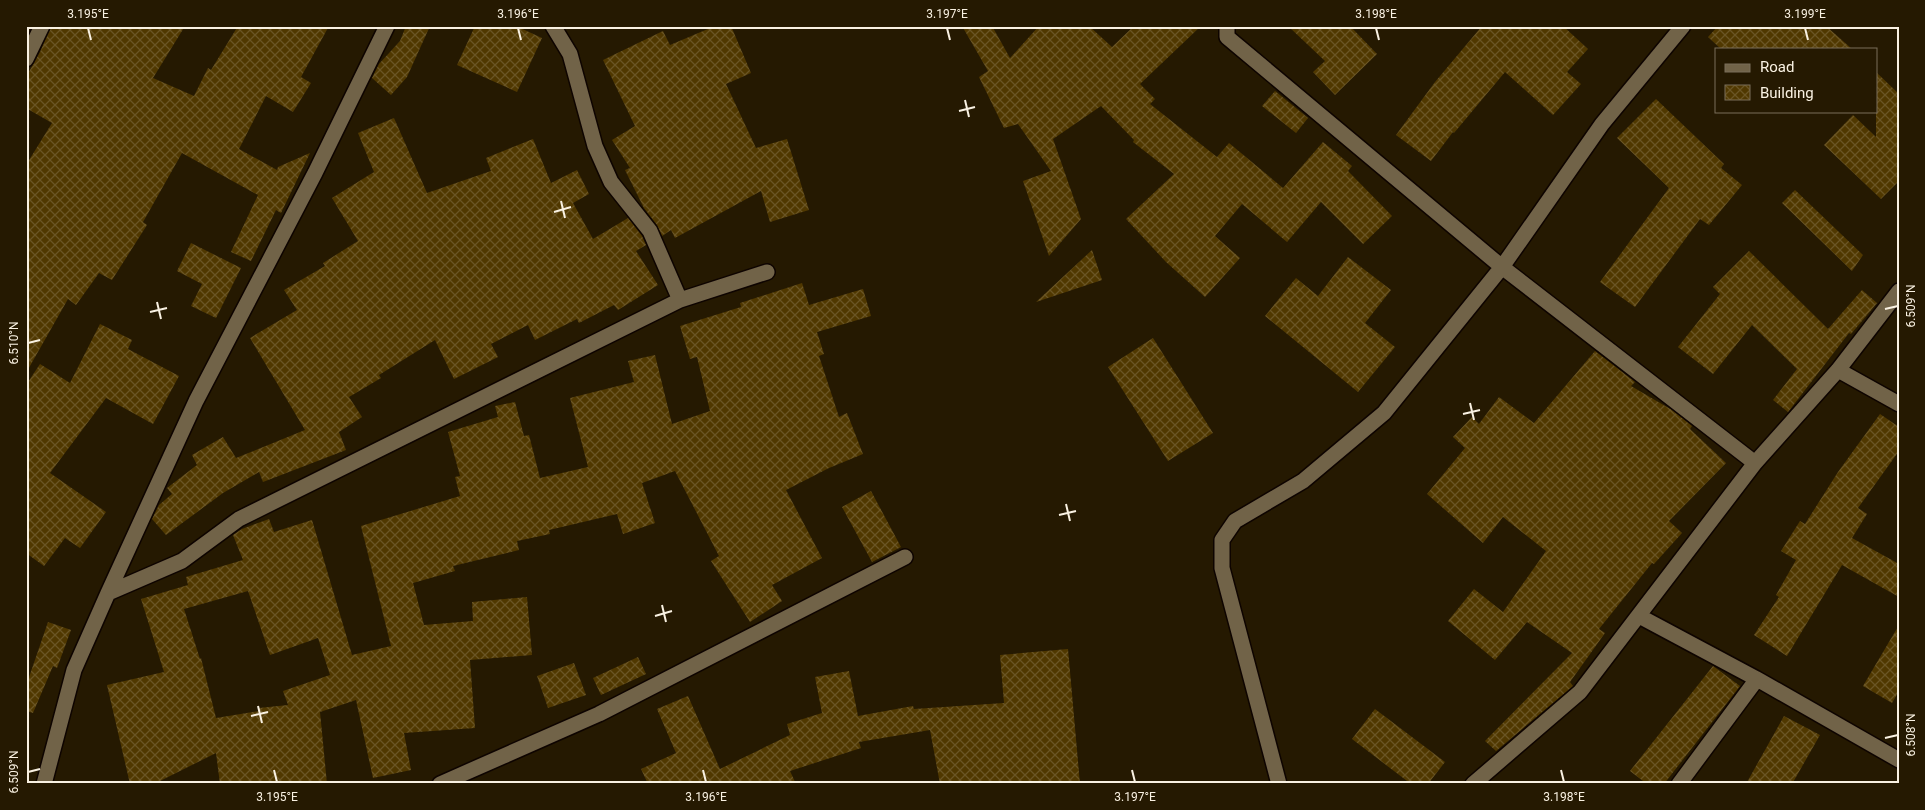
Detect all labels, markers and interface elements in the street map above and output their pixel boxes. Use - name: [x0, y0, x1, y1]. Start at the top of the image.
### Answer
- text: 3.195°E: [67, 7, 109, 21]
- text: 3.196°E: [497, 7, 539, 21]
- text: 3.197°E: [926, 7, 968, 21]
- text: 3.198°E: [1355, 7, 1397, 21]
- text: 3.199°E: [1784, 7, 1826, 21]
- legend: [1715, 48, 1878, 112]
- text: Road: [1760, 58, 1794, 76]
- text: Building: [1760, 84, 1814, 102]
- text: 6.509°N: [1904, 284, 1918, 328]
- text: 6.510°N: [7, 321, 21, 365]
- text: 6.508°N: [1904, 713, 1918, 757]
- text: 6.509°N: [7, 750, 21, 794]
- text: 3.195°E: [256, 790, 298, 804]
- text: 3.196°E: [685, 790, 727, 804]
- text: 3.197°E: [1114, 790, 1156, 804]
- text: 3.198°E: [1543, 790, 1585, 804]

